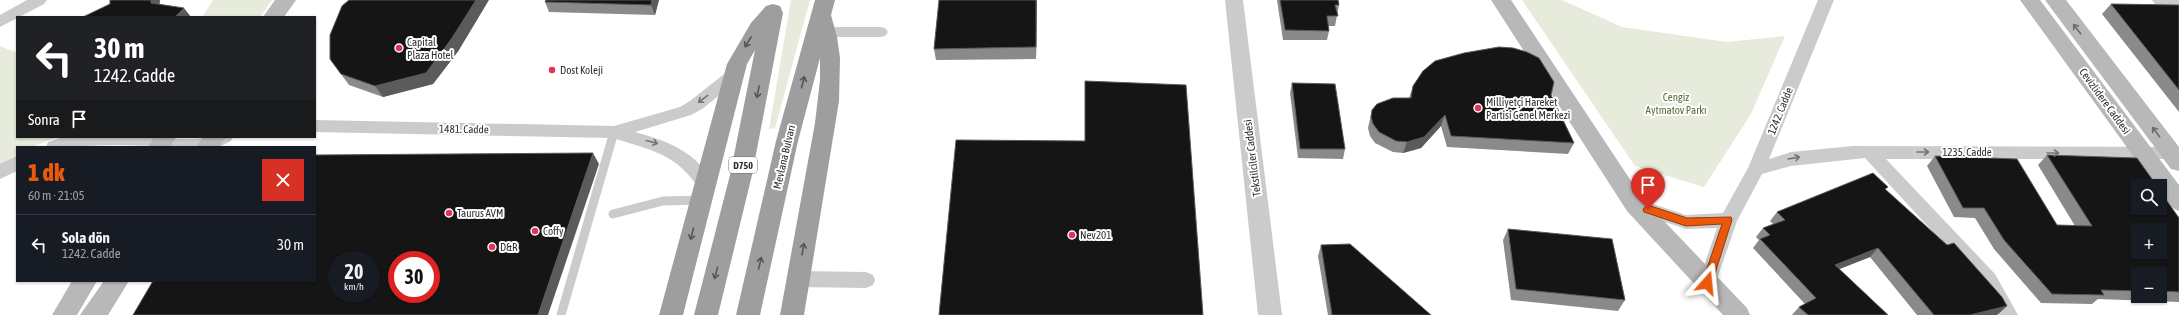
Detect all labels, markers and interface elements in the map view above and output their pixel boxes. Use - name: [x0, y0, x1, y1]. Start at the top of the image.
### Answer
- one-way arrow: [2073, 23, 2081, 34]
- icon: left: [28, 32, 80, 84]
- text: 30 m: [94, 32, 144, 64]
- place label: Capital Plaza Hotel: [407, 36, 454, 61]
- one-way arrow: [744, 36, 752, 47]
- marker: Capital Plaza Hotel: [394, 43, 404, 53]
- place label: Dost Koleji: [560, 64, 603, 76]
- text: 1242. Cadde: [94, 65, 175, 86]
- marker: Dost Koleji: [547, 65, 557, 75]
- street label: Cevizlidere Caddesi: [2077, 66, 2133, 136]
- one-way arrow: [800, 76, 807, 89]
- one-way arrow: [753, 85, 761, 98]
- street label: 1242. Cadde: [1765, 86, 1795, 136]
- park label: Cengiz Aytmatov Parkı: [1646, 91, 1706, 116]
- one-way arrow: [698, 95, 709, 103]
- place label: Milliyetçi Hareket Partisi Genel Merkezi: [1486, 96, 1570, 121]
- marker: Milliyetçi Hareket Partisi Genel Merkezi: [1473, 103, 1483, 113]
- icon: arrive: [68, 108, 90, 130]
- text: Sonra: [28, 111, 60, 128]
- street label: Tekstilciler Caddesi: [1241, 119, 1263, 197]
- street label: 1481. Cadde: [439, 123, 489, 135]
- street label: Mevlana Bulvarı: [771, 124, 797, 190]
- one-way arrow: [2151, 127, 2160, 138]
- one-way arrow: [645, 138, 658, 146]
- street label: 1235. Cadde: [1942, 146, 1992, 158]
- one-way arrow: [1916, 148, 1929, 156]
- one-way arrow: [2046, 149, 2059, 157]
- one-way arrow: [1787, 154, 1800, 162]
- road number: D750: [729, 157, 757, 173]
- text: 1 dk: [28, 159, 65, 186]
- button: close: [262, 159, 304, 201]
- pin: [1631, 168, 1665, 209]
- icon: arrive: [1637, 174, 1659, 196]
- map controls: [2131, 179, 2167, 303]
- button: search: [2131, 179, 2167, 215]
- text: 60 m · 21:05: [28, 188, 85, 203]
- place label: Taurus AVM: [457, 207, 503, 219]
- marker: Taurus AVM: [444, 208, 454, 218]
- button: +: [2131, 223, 2167, 259]
- place label: Coffy: [543, 225, 564, 237]
- marker: Coffy: [530, 226, 540, 236]
- one-way arrow: [688, 227, 695, 240]
- text: Sola dön: [62, 229, 110, 246]
- place label: Nev201: [1080, 229, 1111, 241]
- marker: Nev201: [1067, 230, 1077, 240]
- icon: left: [28, 234, 50, 256]
- text: 30 m: [277, 236, 304, 253]
- place label: D&R: [500, 241, 518, 253]
- marker: D&R: [487, 242, 497, 252]
- one-way arrow: [800, 243, 808, 256]
- text: 1242. Cadde: [62, 246, 121, 261]
- speed limit sign: 30: [388, 251, 440, 303]
- one-way arrow: [757, 257, 765, 270]
- text: 20: [345, 260, 363, 283]
- position arrow: [1686, 262, 1728, 304]
- one-way arrow: [712, 267, 720, 280]
- button: −: [2131, 267, 2167, 303]
- text: km/h: [344, 281, 364, 292]

